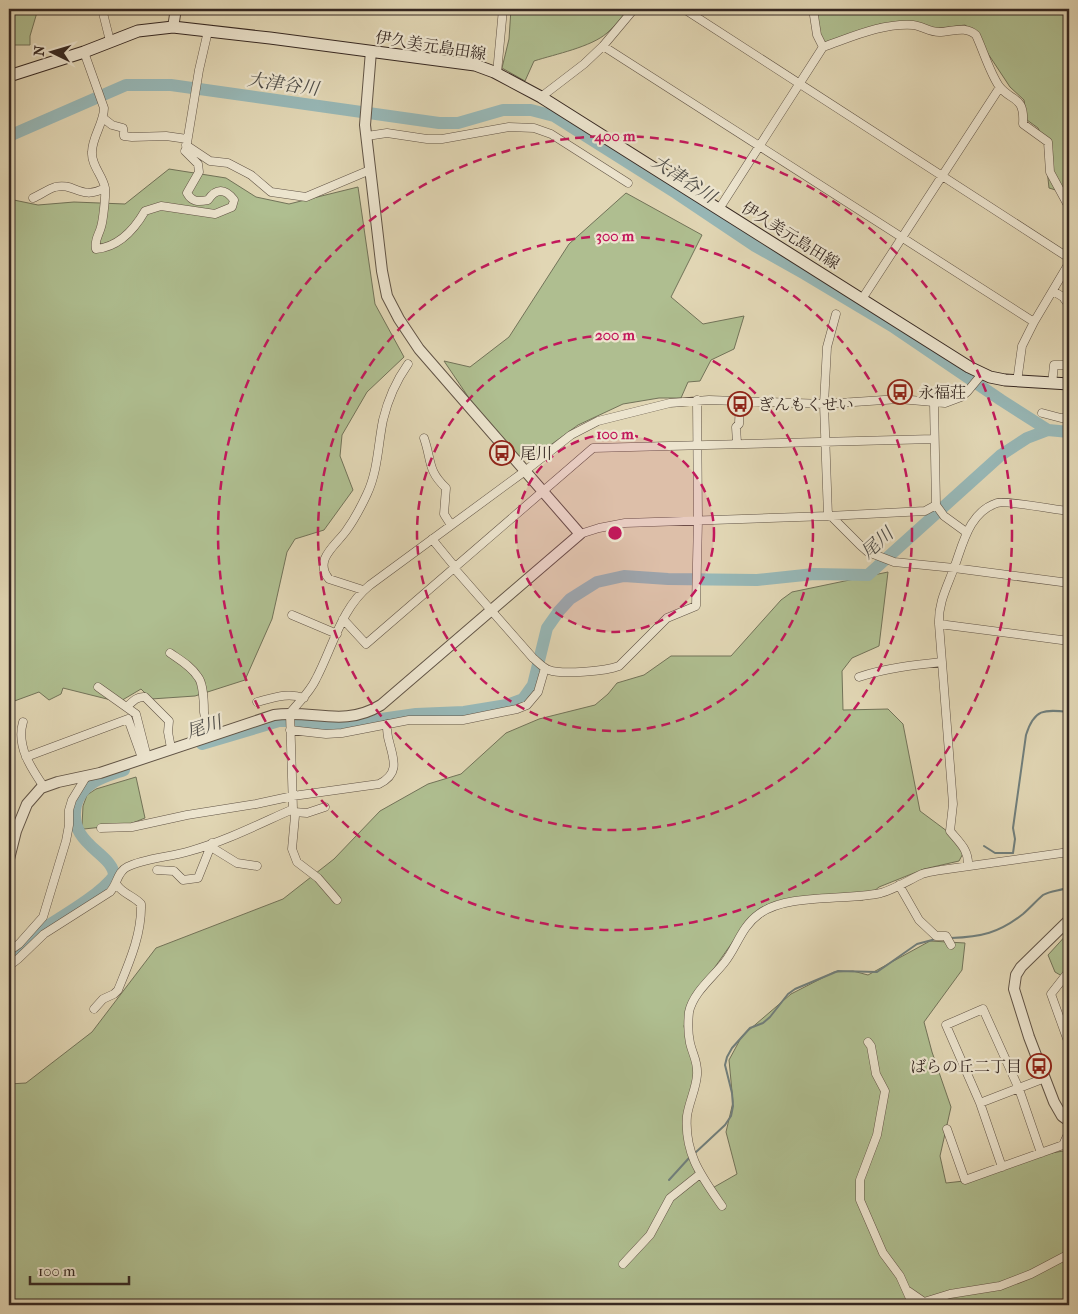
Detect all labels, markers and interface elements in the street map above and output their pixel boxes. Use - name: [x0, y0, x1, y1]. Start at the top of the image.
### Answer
- street label: 伊久美元島田線: [374, 27, 488, 64]
- north arrow: [28, 28, 78, 78]
- text: N: [31, 45, 49, 57]
- water label: 大津谷川: [246, 69, 322, 100]
- text: 400 m: [593, 127, 636, 145]
- water label: 大津谷川: [648, 151, 721, 209]
- street label: 伊久美元島田線: [738, 198, 843, 273]
- text: 300 m: [596, 227, 635, 245]
- text: 200 m: [595, 326, 635, 344]
- bus stop icon: 永福荘: [887, 379, 913, 405]
- place label: 永福荘: [918, 383, 966, 402]
- bus stop icon: ぎんもくせい: [727, 391, 753, 417]
- place label: ぎんもくせい: [758, 395, 854, 414]
- text: 100 m: [596, 425, 634, 443]
- bus stop icon: 尾川: [489, 440, 515, 466]
- place label: 尾川: [520, 444, 552, 463]
- water label: 尾川: [857, 522, 899, 563]
- centre of rings: [606, 524, 624, 542]
- water label: 尾川: [184, 711, 226, 743]
- bus stop icon: ばらの丘二丁目: [1026, 1053, 1052, 1079]
- place label: ばらの丘二丁目: [910, 1057, 1022, 1076]
- scale bar: [30, 1254, 129, 1286]
- text: 100 m: [38, 1262, 76, 1280]

